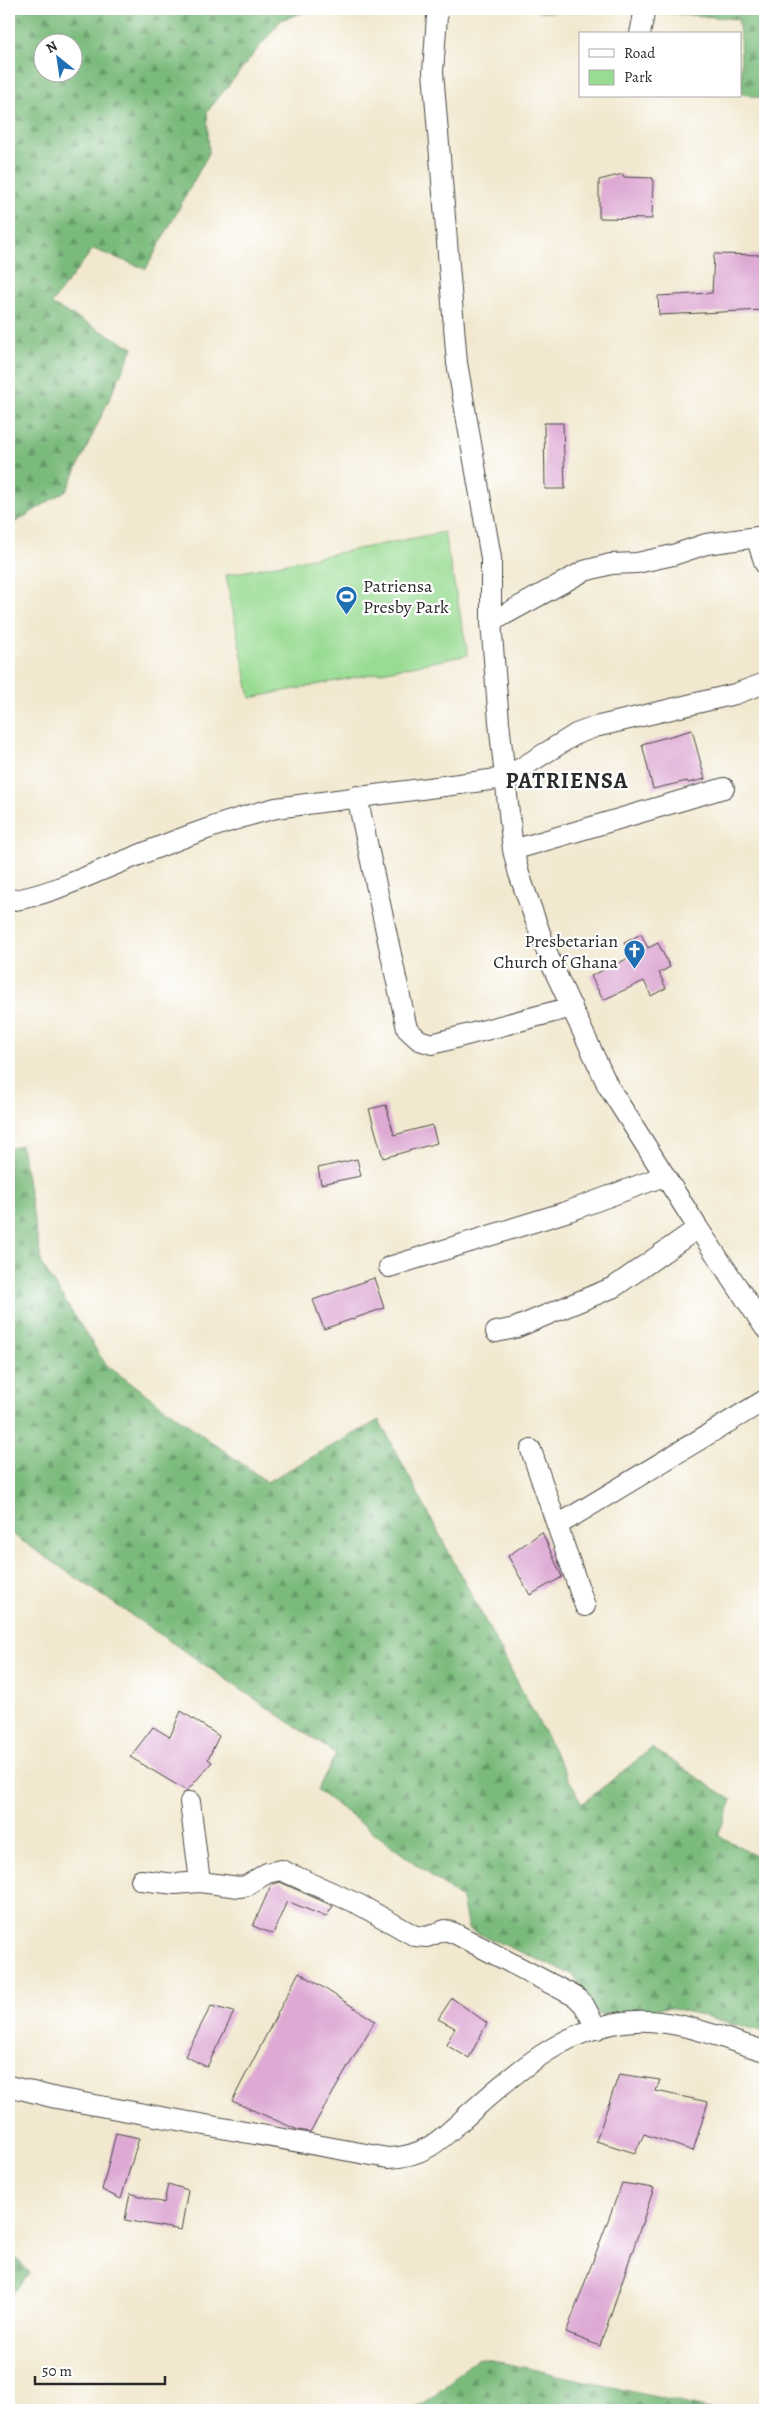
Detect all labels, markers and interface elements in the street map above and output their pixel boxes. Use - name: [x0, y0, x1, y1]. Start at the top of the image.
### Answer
- north arrow: [32, 32, 82, 82]
- legend: [579, 32, 742, 98]
- text: N: [43, 36, 61, 58]
- text: Road: [624, 43, 656, 63]
- text: Park: [624, 67, 653, 87]
- place label: Patriensa Presby Park: [363, 574, 449, 619]
- sports icon: Patriensa Presby Park: [335, 584, 359, 615]
- district label: PATRIENSA: [505, 766, 629, 796]
- place label: Presbetarian Church of Ghana: [493, 929, 619, 974]
- church icon: Presbetarian Church of Ghana: [622, 939, 646, 970]
- scale bar: [35, 2354, 165, 2386]
- text: 50 m: [42, 2361, 72, 2381]

